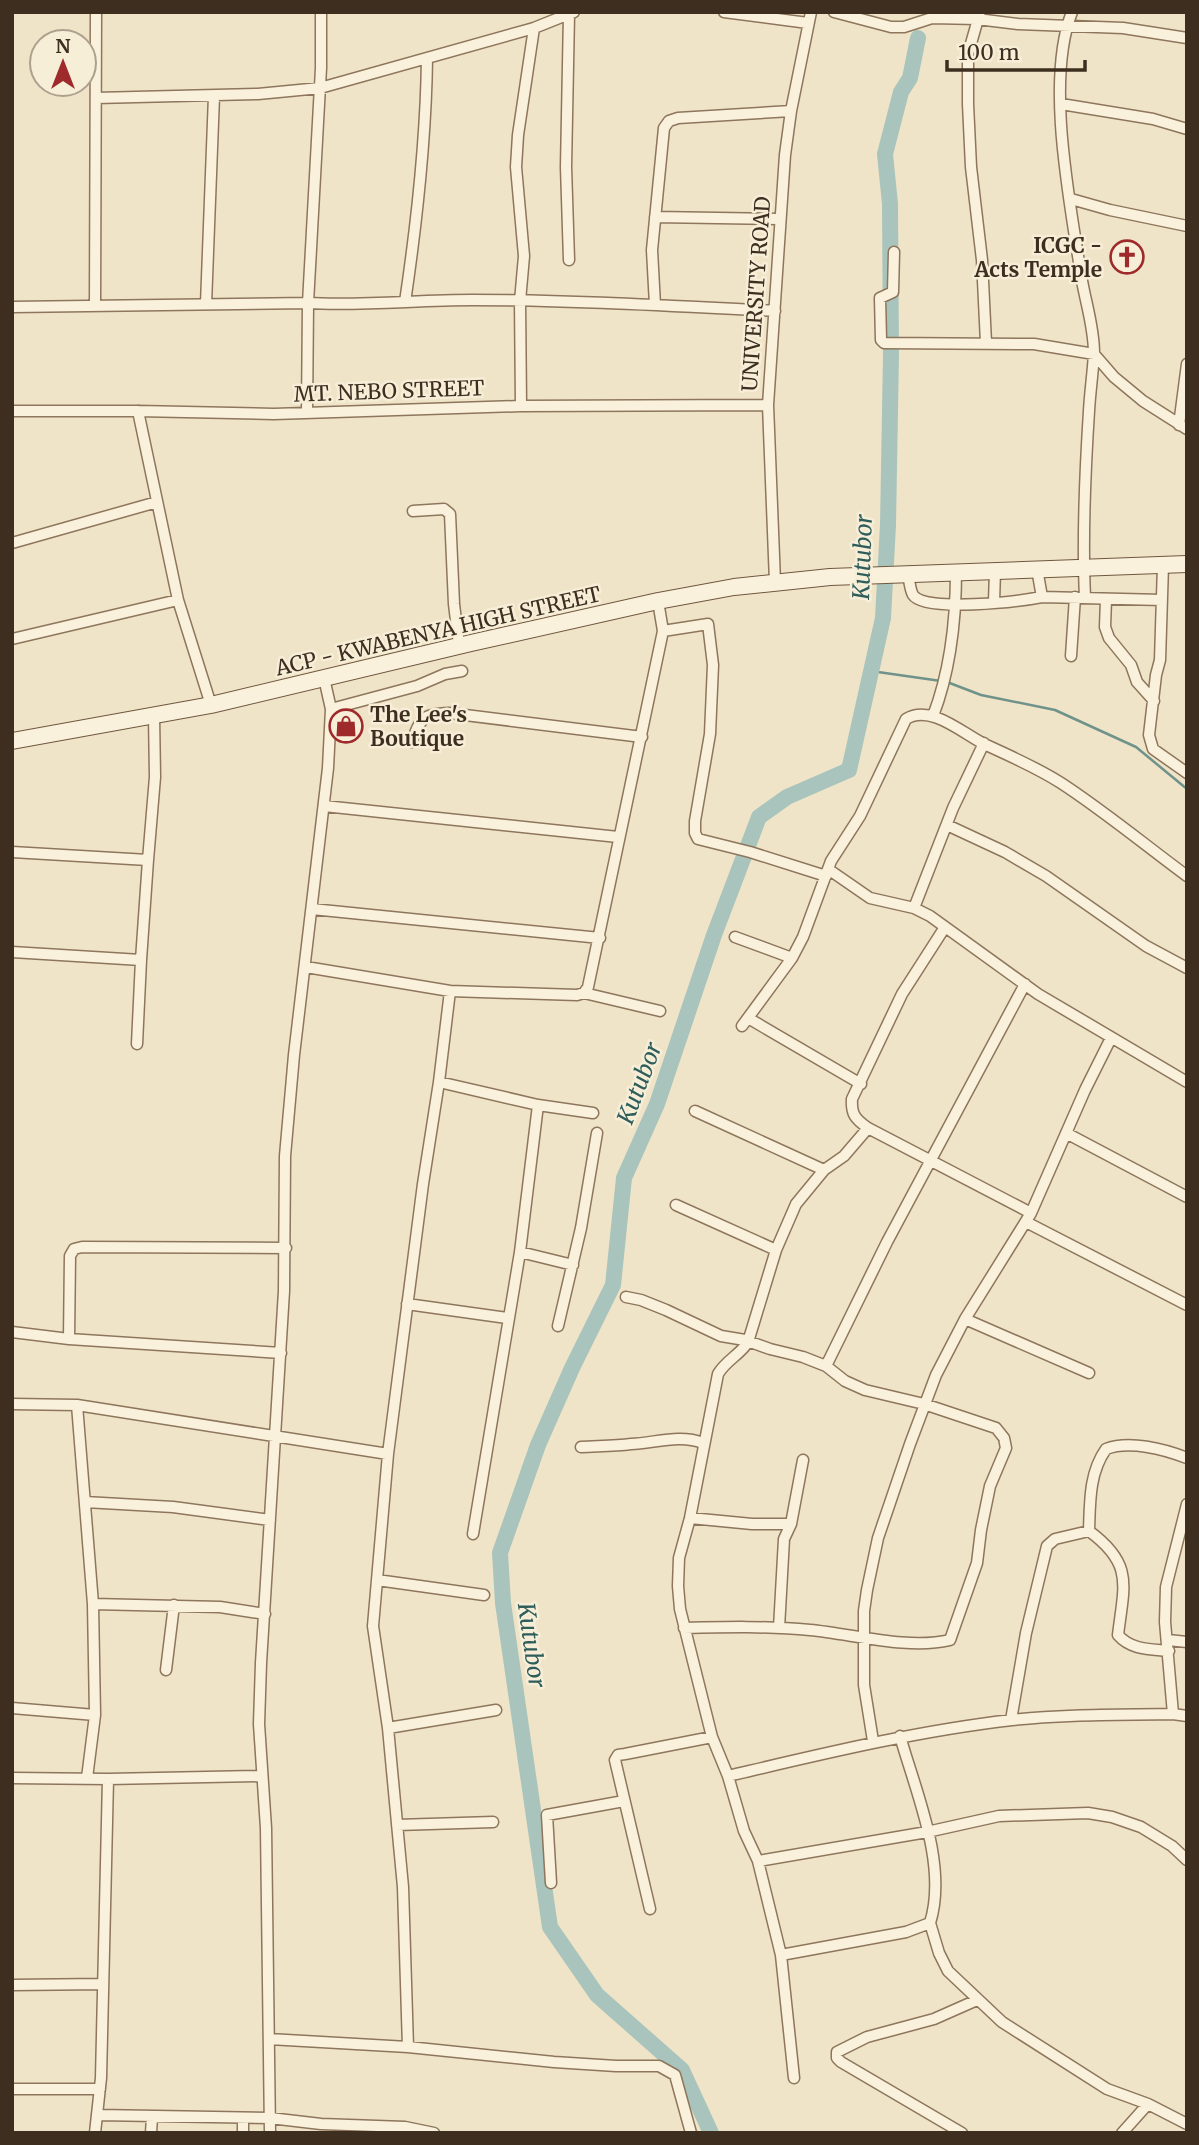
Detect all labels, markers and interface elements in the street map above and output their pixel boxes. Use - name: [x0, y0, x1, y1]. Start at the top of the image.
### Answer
- north arrow: [28, 28, 98, 98]
- scale bar: [947, 28, 1085, 72]
- text: N: [55, 34, 71, 58]
- text: 100 m: [958, 39, 1020, 66]
- street label: UNIVERSITY ROAD: [736, 195, 776, 393]
- place label: ICGC - Acts Temple: [974, 232, 1102, 283]
- church icon: ICGC - Acts Temple: [1108, 238, 1146, 276]
- street label: MT. NEBO STREET: [293, 374, 485, 408]
- water label: Kutubor: [846, 513, 878, 601]
- street label: ACP - KWABENYA HIGH STREET: [272, 580, 604, 682]
- place label: The Lee's Boutique: [370, 701, 467, 752]
- shop icon: The Lee's Boutique: [327, 707, 365, 745]
- water label: Kutubor: [610, 1037, 668, 1129]
- water label: Kutubor: [512, 1600, 552, 1690]

